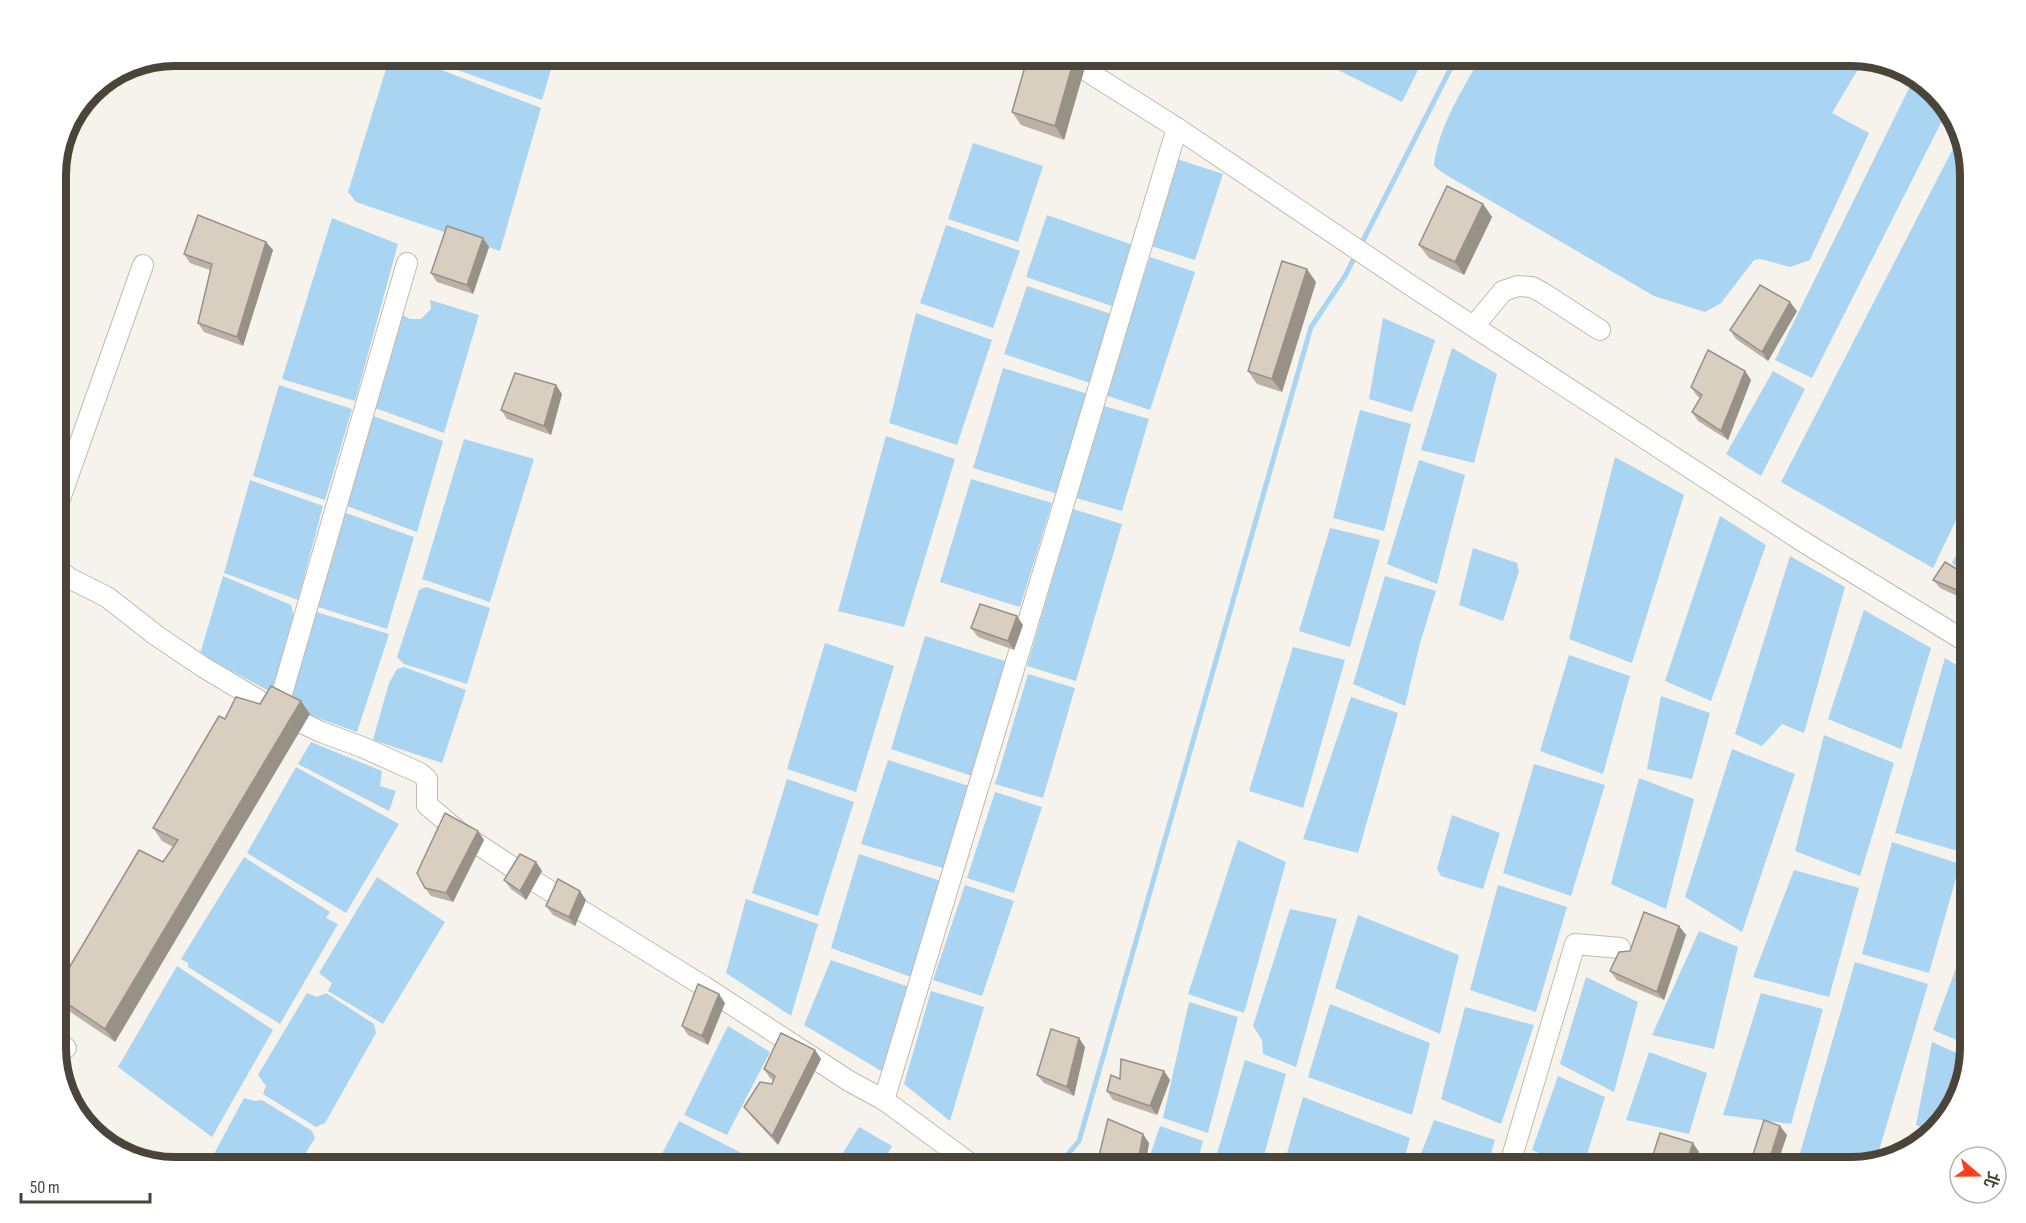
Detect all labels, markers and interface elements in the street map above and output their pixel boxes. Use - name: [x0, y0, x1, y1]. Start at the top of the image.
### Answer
- north arrow: [1948, 1145, 2008, 1205]
- scale bar: [21, 1166, 150, 1204]
- text: 北: [1979, 1169, 2002, 1190]
- text: 50 m: [30, 1177, 60, 1198]

